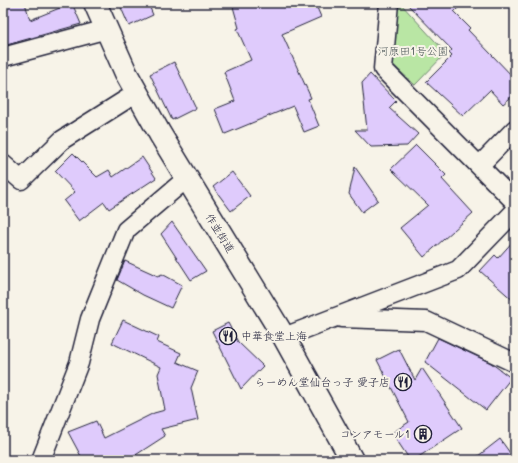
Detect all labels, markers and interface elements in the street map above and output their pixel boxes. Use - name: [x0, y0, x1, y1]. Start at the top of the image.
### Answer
- park label: 河原田1号公園: [378, 43, 448, 58]
- street label: 作並街道: [202, 210, 238, 255]
- restaurant icon: 中華食堂上海: [218, 326, 238, 346]
- place label: 中華食堂上海: [241, 328, 307, 343]
- restaurant icon: らーめん堂仙台っ子 愛子店: [393, 372, 413, 392]
- place label: らーめん堂仙台っ子 愛子店: [254, 374, 390, 389]
- building icon: コンアモール1: [413, 424, 433, 444]
- place label: コンアモール1: [340, 426, 410, 441]

